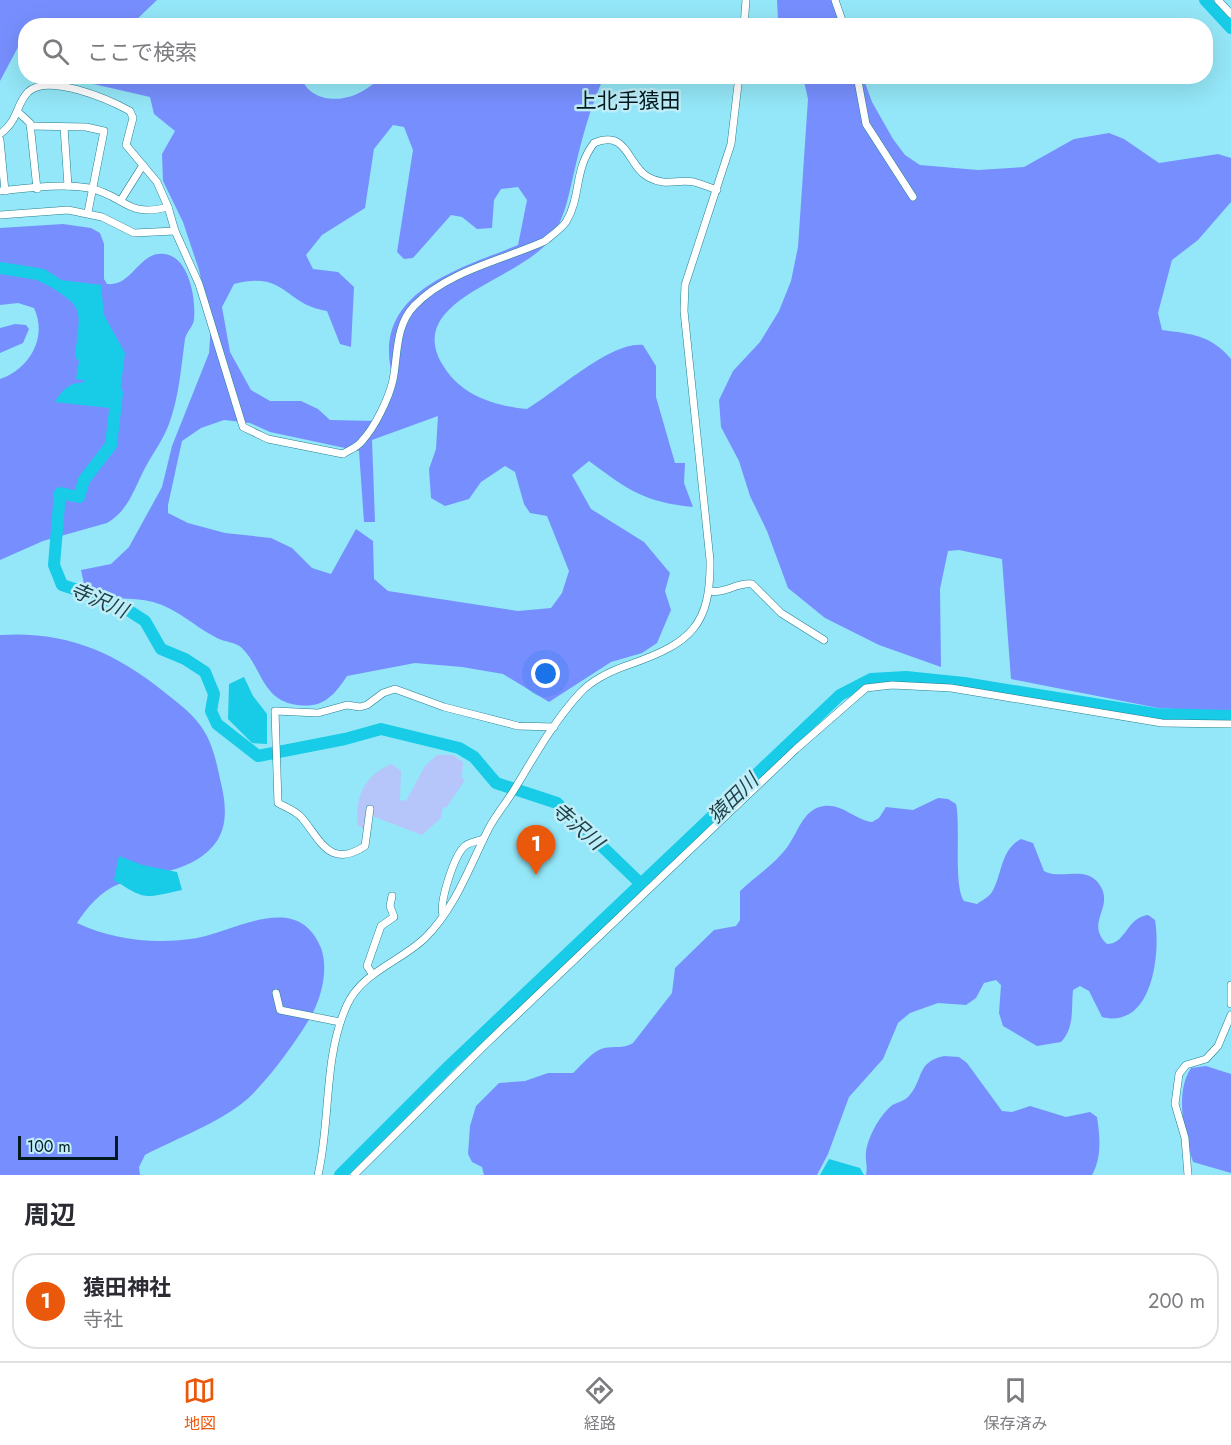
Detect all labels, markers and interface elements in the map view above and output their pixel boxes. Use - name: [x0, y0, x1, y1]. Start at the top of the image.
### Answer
- search box: [18, 18, 1213, 84]
- icon: search: [39, 35, 72, 68]
- text: ここで検索: [87, 36, 197, 68]
- district label: 上北手猿田: [576, 86, 681, 116]
- water label: 寺沢川: [66, 575, 134, 626]
- your location: [531, 659, 560, 688]
- water label: 猿田川: [702, 766, 766, 830]
- water label: 寺沢川: [546, 796, 611, 858]
- pin: 1: [516, 826, 556, 875]
- scale bar: [18, 1133, 118, 1160]
- text: 100 m: [27, 1135, 71, 1158]
- text: 周辺: [24, 1196, 76, 1234]
- text: 猿田神社: [83, 1271, 171, 1303]
- text: 1: [40, 1287, 51, 1316]
- text: 200 m: [1148, 1287, 1205, 1316]
- text: 寺社: [83, 1305, 123, 1334]
- tab: 地図: [183, 1374, 216, 1435]
- tab: 経路: [583, 1374, 616, 1435]
- tab: 保存済み: [983, 1374, 1047, 1435]

